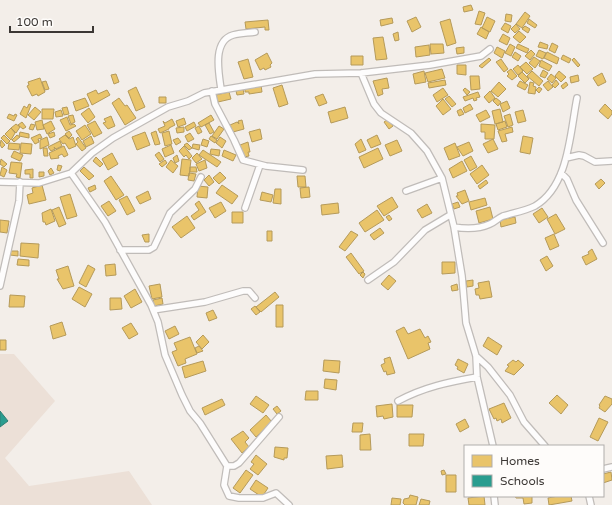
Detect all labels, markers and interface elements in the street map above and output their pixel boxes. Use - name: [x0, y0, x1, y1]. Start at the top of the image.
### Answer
- scale bar: [10, 8, 93, 34]
- text: 100 m: [16, 15, 53, 29]
- legend: [464, 445, 604, 497]
- text: Homes: [500, 454, 540, 468]
- text: Schools: [500, 474, 545, 488]

